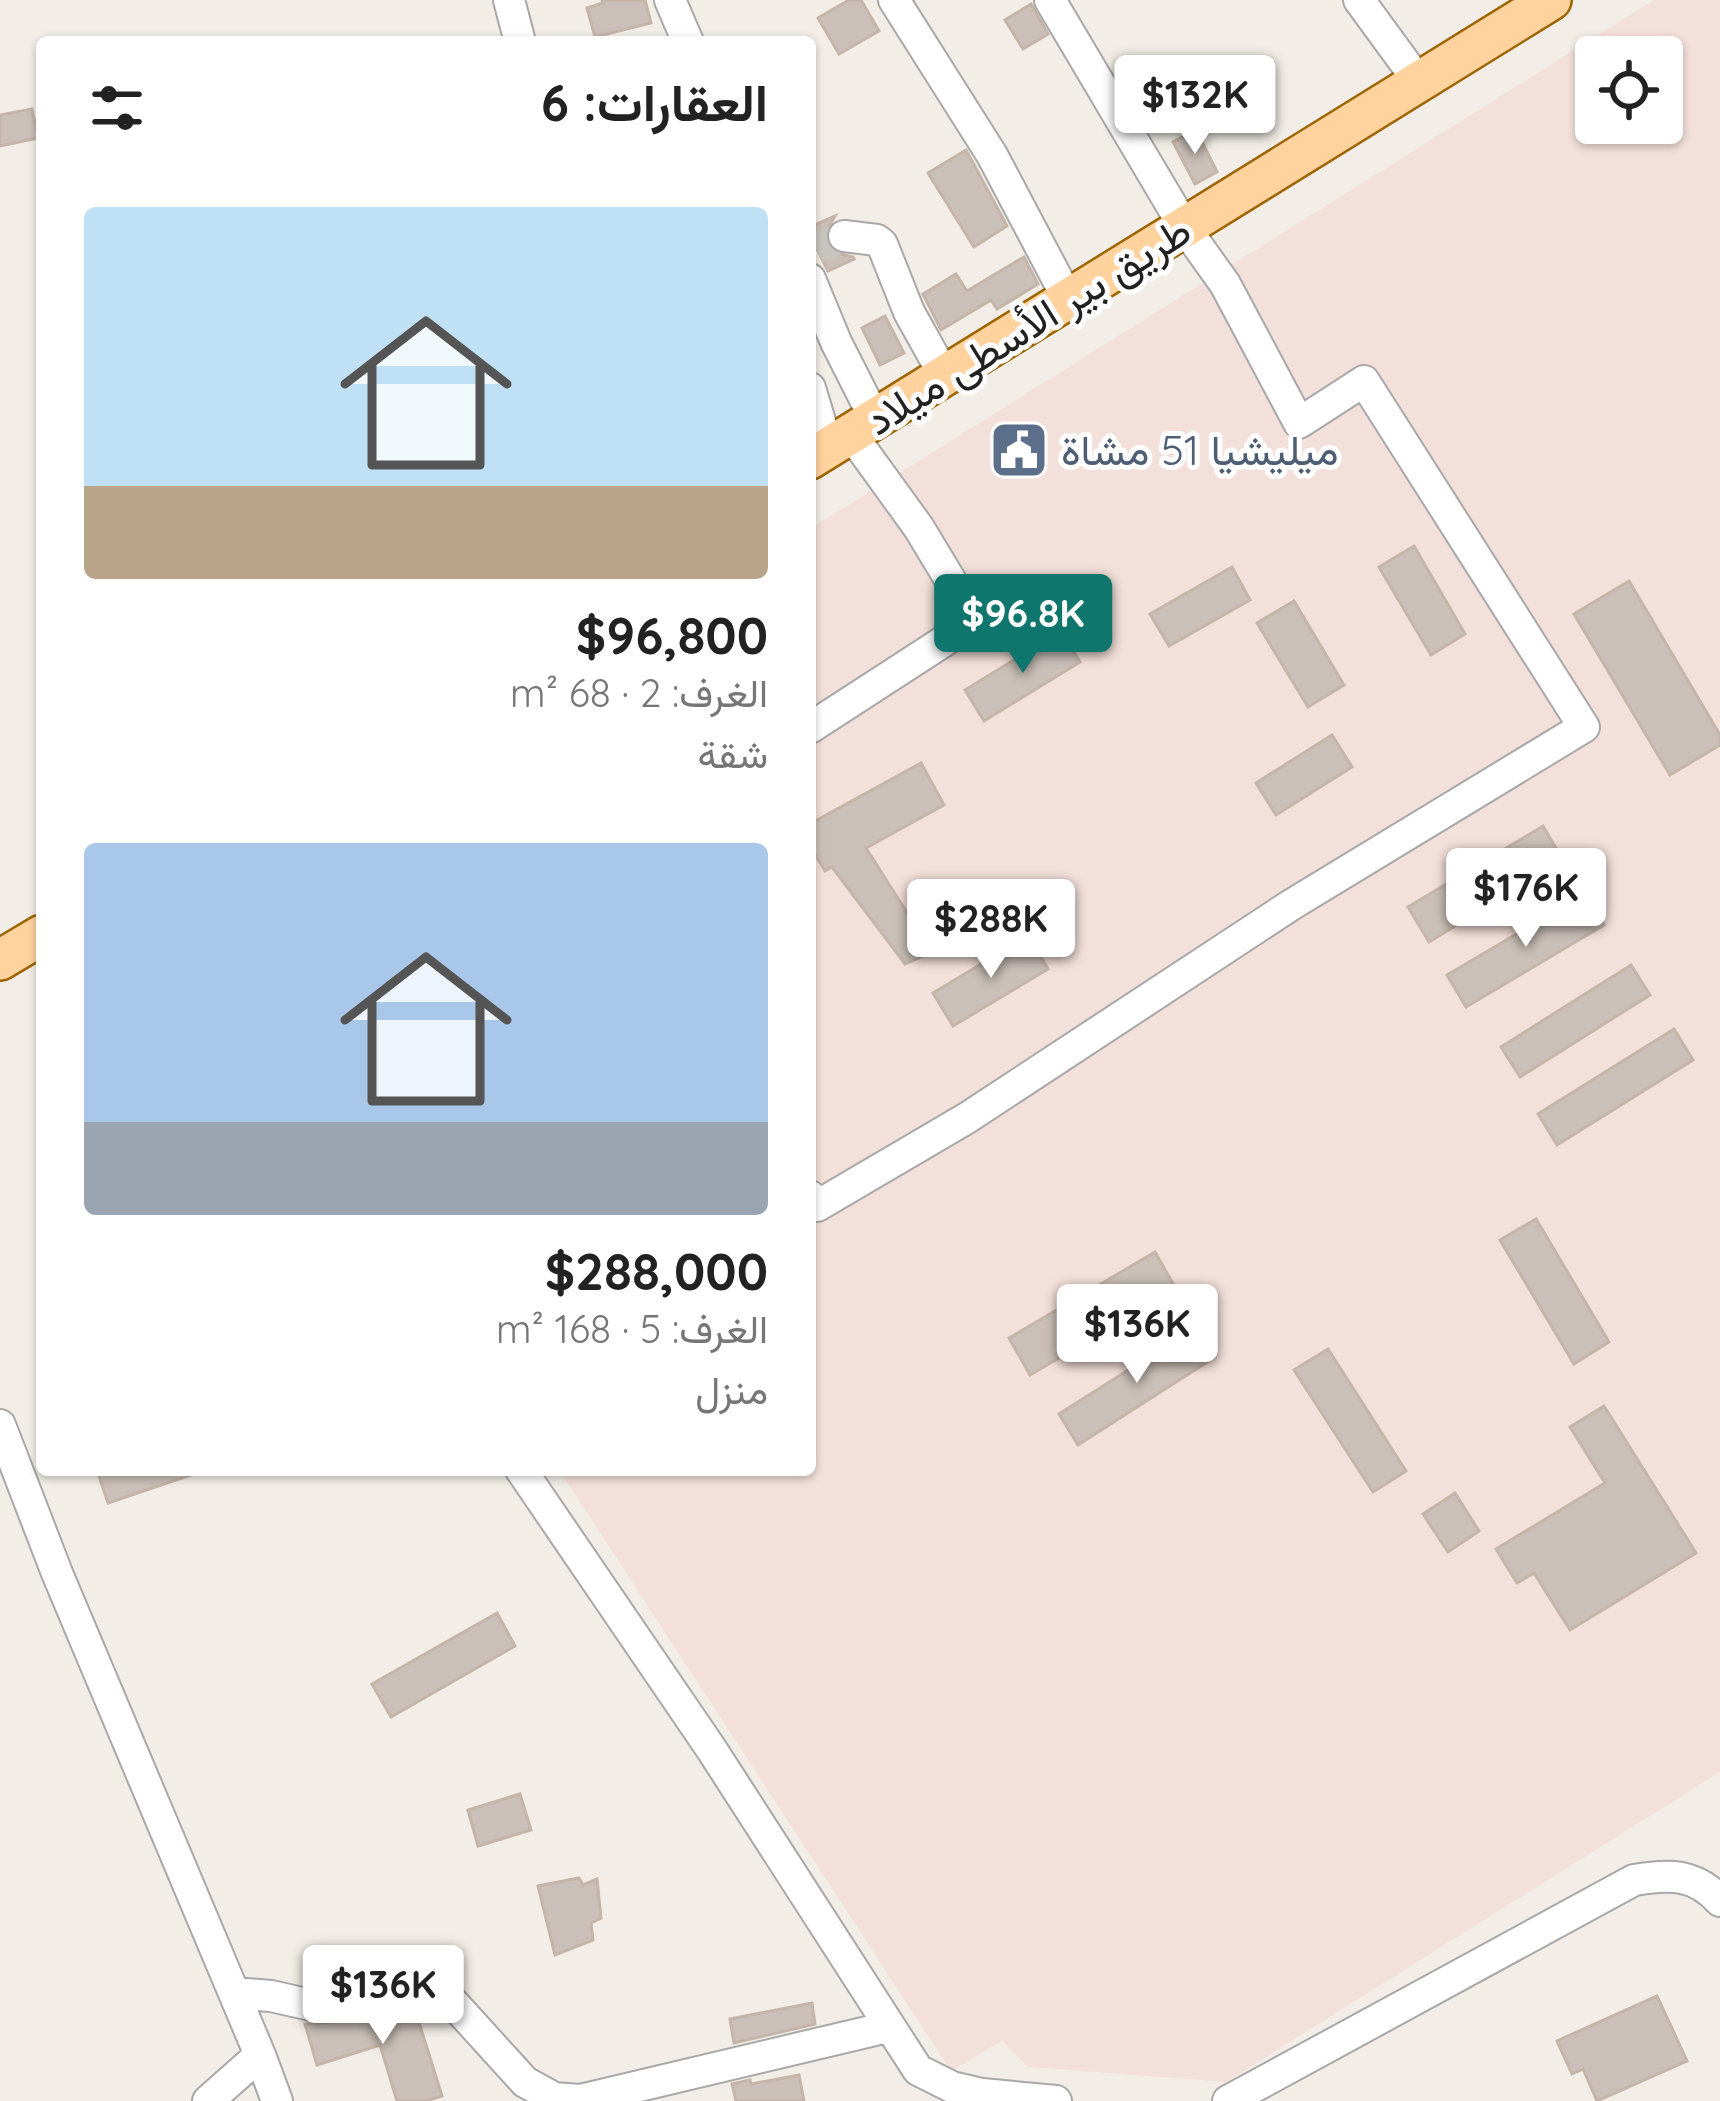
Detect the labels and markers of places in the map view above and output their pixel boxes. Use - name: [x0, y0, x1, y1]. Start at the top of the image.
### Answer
- pin: $132K: [1111, 55, 1279, 157]
- public building icon: ميليشيا 51 مشاة: [988, 419, 1050, 481]
- place label: ميليشيا 51 مشاة: [1061, 423, 1339, 476]
- pin: $96.8K: [925, 574, 1121, 676]
- pin: $176K: [1442, 848, 1610, 950]
- pin: $288K: [907, 879, 1075, 981]
- pin: $136K: [1053, 1284, 1221, 1386]
- pin: $136K: [299, 1945, 467, 2047]

